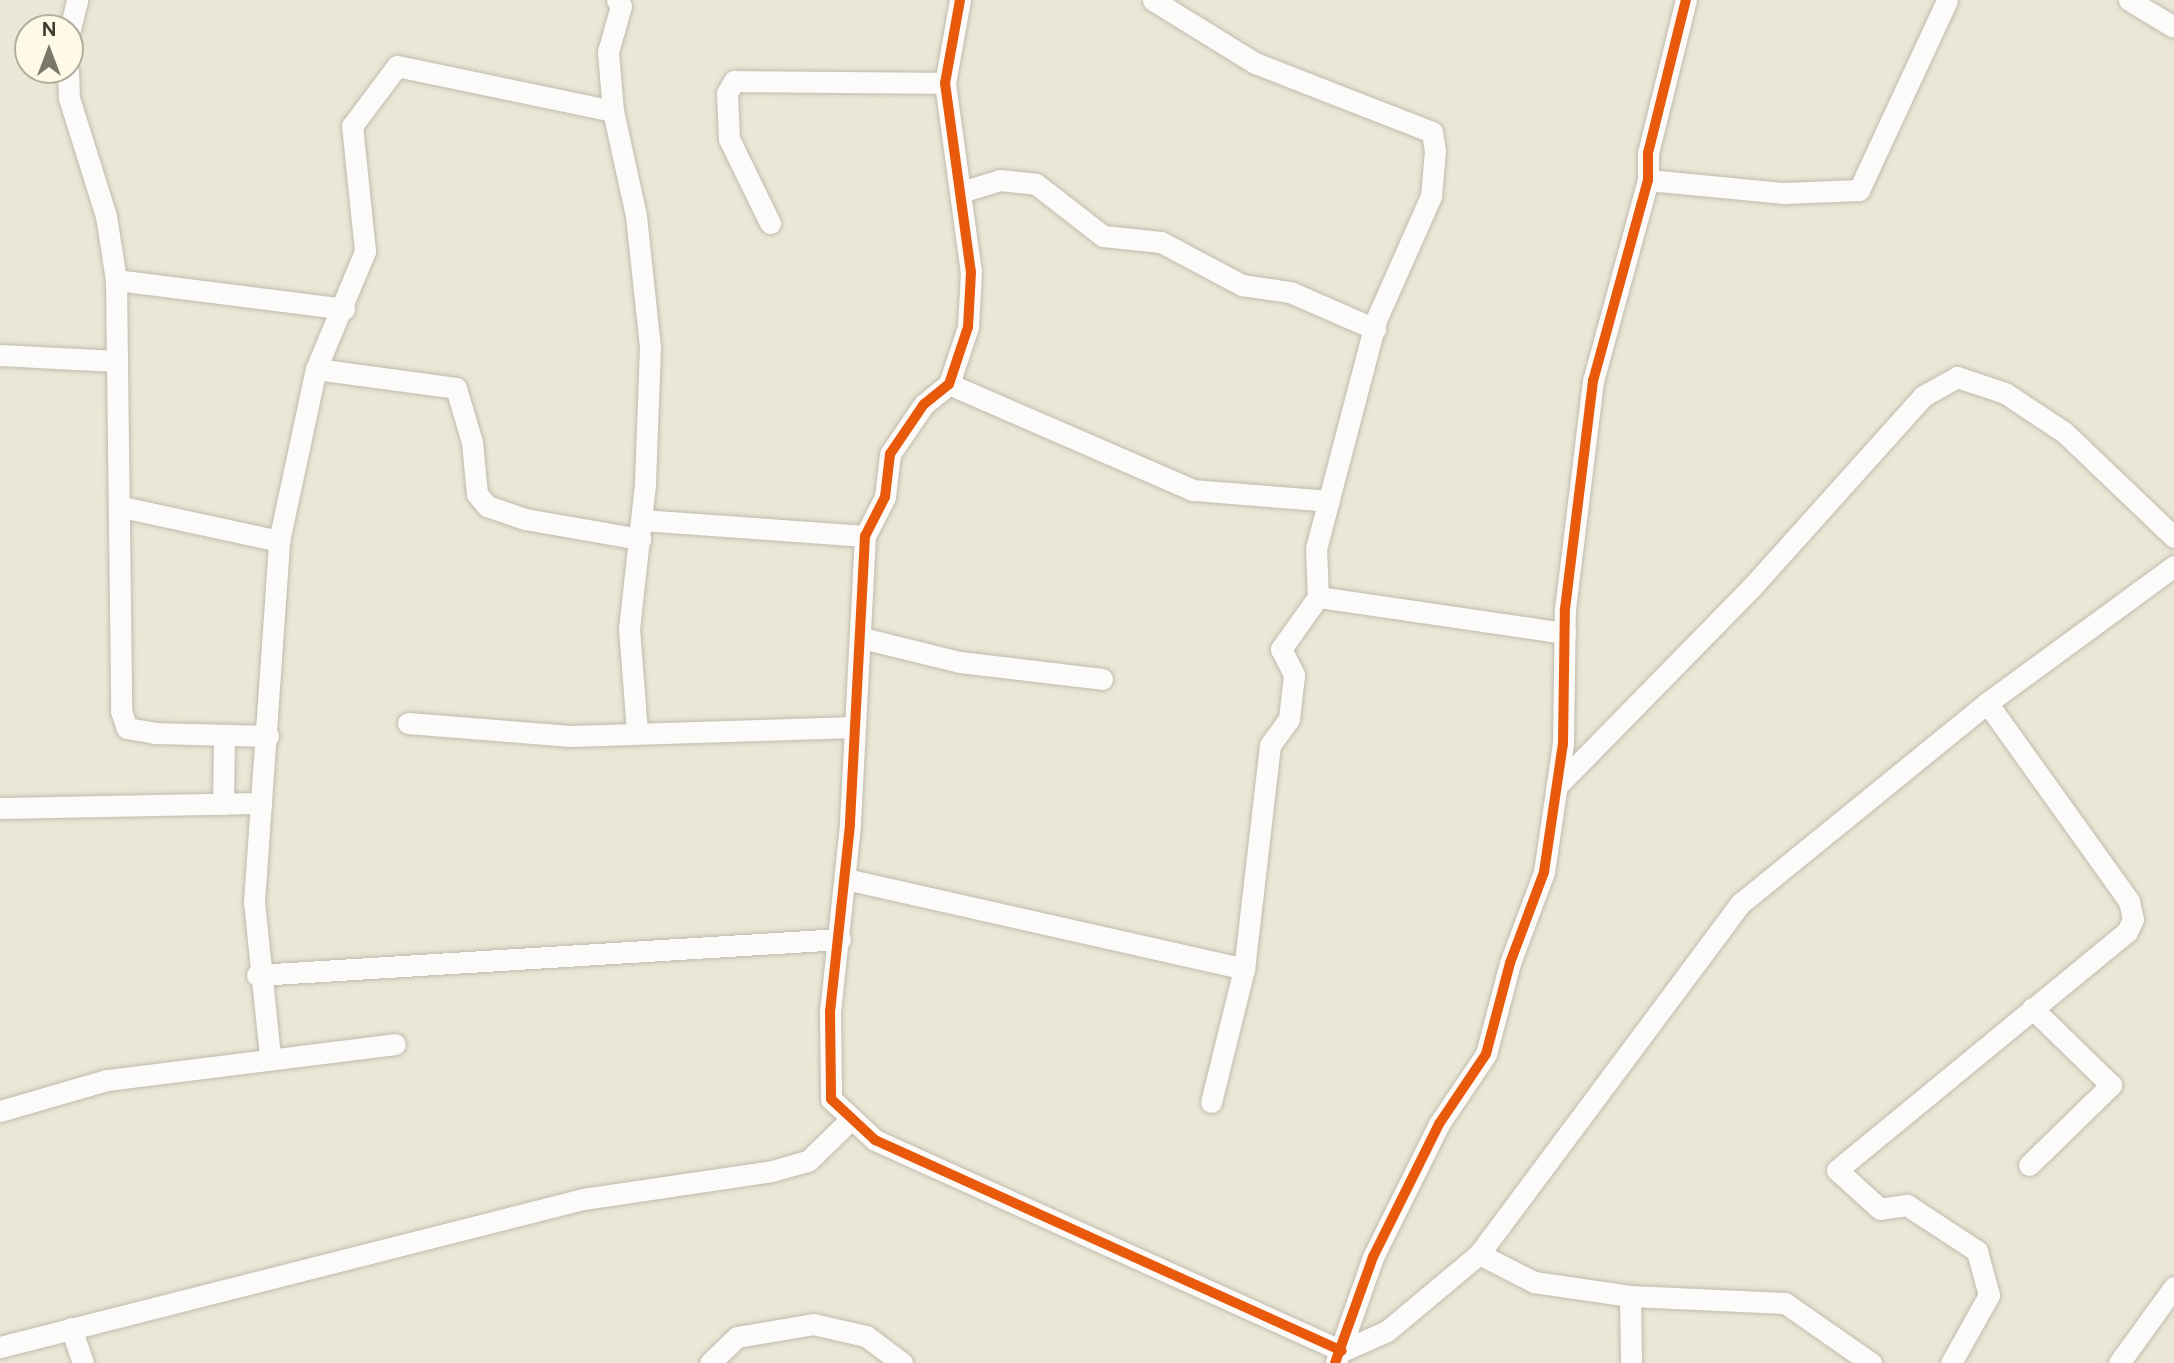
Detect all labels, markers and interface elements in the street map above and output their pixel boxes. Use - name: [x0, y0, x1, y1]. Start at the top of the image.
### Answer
- north arrow: [14, 14, 84, 84]
- text: N: [42, 18, 56, 41]

